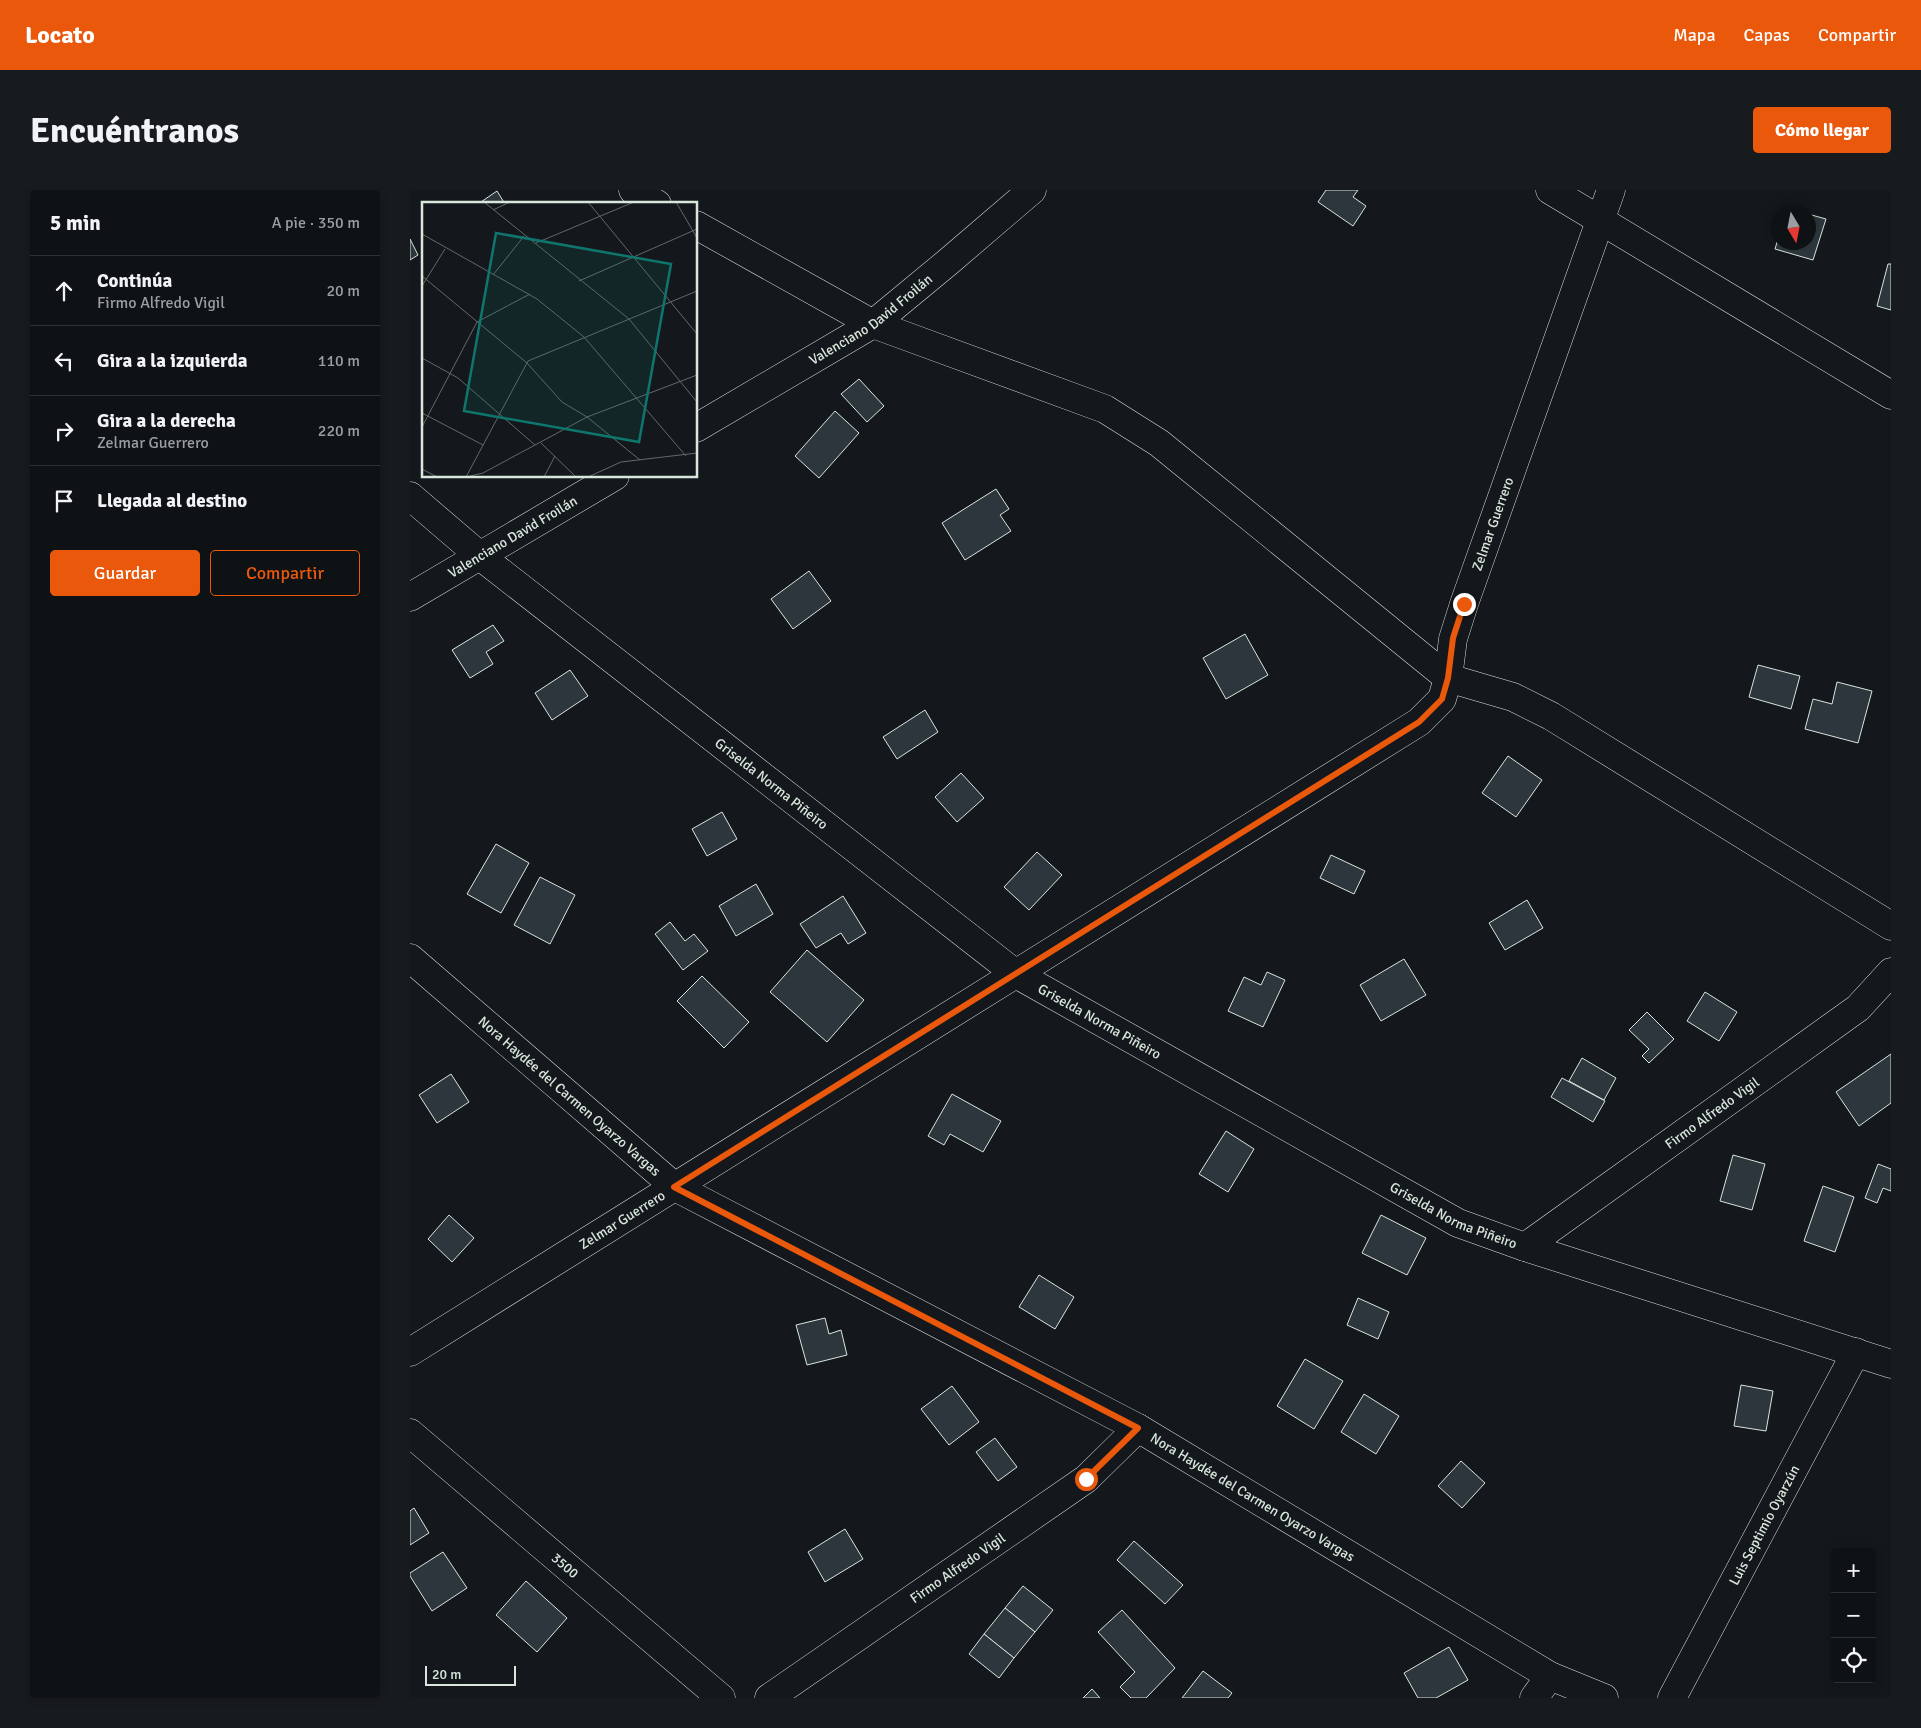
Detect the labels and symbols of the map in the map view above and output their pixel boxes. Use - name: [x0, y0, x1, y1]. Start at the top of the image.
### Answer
- inset map: [422, 202, 698, 478]
- north arrow: [1771, 205, 1816, 250]
- street label: Valenciano David Froilán: [806, 270, 936, 368]
- street label: Zelmar Guerrero: [1468, 475, 1517, 573]
- street label: Valenciano David Froilán: [445, 492, 580, 581]
- route end: [1453, 593, 1476, 616]
- street label: Griselda Norma Piñeiro: [712, 734, 832, 833]
- street label: Griselda Norma Piñeiro: [1035, 980, 1164, 1063]
- street label: Nora Haydée del Carmen Oyarzo Vargas: [475, 1013, 664, 1179]
- street label: Firmo Alfredo Vigil: [1661, 1073, 1762, 1152]
- street label: Griselda Norma Piñeiro: [1387, 1178, 1519, 1252]
- street label: Zelmar Guerrero: [576, 1186, 668, 1253]
- street label: Nora Haydée del Carmen Oyarzo Vargas: [1147, 1429, 1358, 1565]
- street label: Luis Septimio Oyarzún: [1725, 1462, 1803, 1588]
- route start: [1075, 1468, 1098, 1491]
- street label: Firmo Alfredo Vigil: [906, 1529, 1008, 1607]
- street label: 3500: [548, 1549, 582, 1582]
- scale bar: [425, 1663, 516, 1686]

